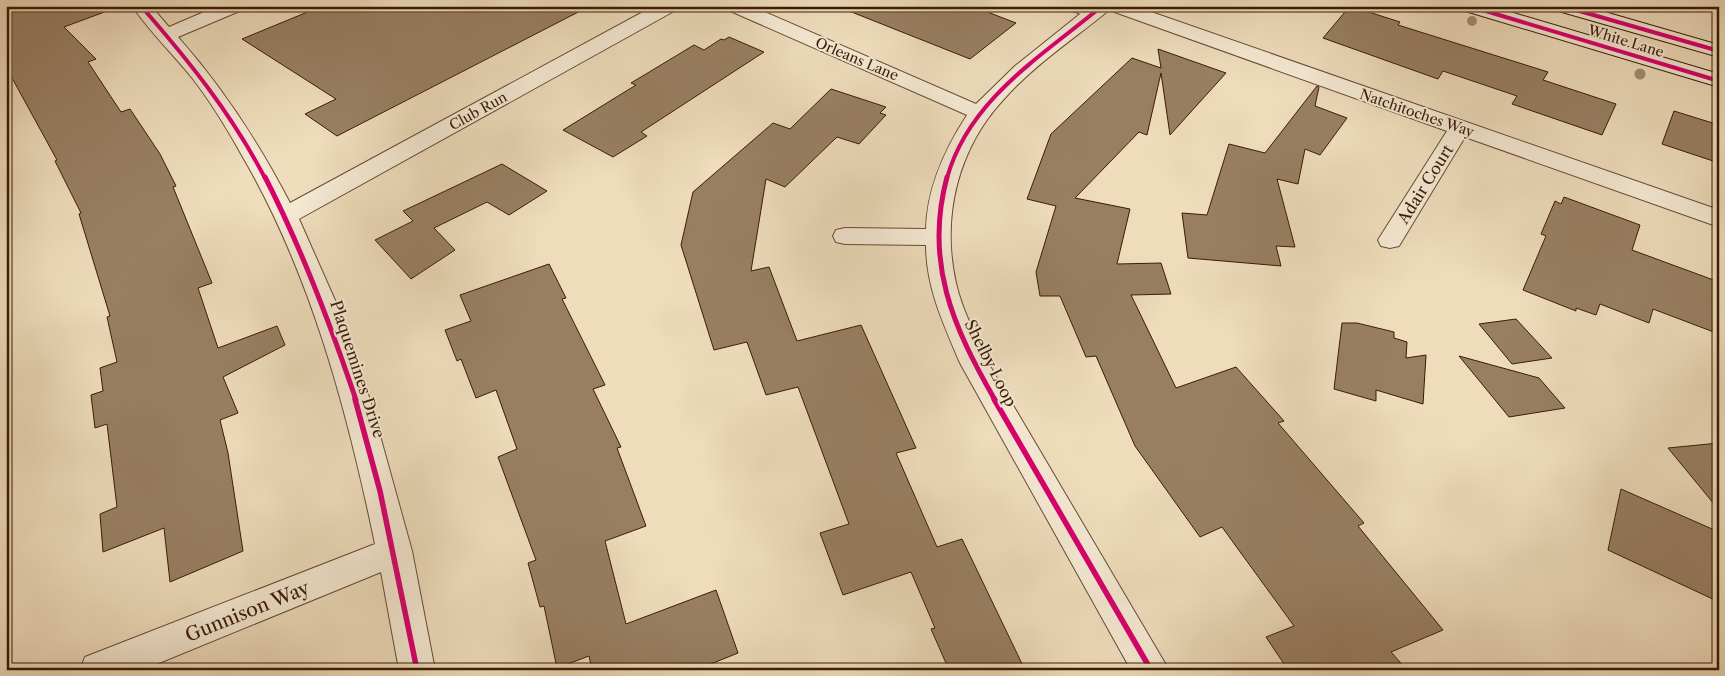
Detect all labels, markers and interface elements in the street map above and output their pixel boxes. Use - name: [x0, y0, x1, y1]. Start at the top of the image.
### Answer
- street label: White Lane: [1585, 21, 1666, 61]
- street label: Orleans Lane: [813, 33, 901, 85]
- street label: Natchitoches Way: [1358, 85, 1477, 141]
- street label: Club Run: [446, 88, 510, 134]
- street label: Adair Court: [1392, 140, 1457, 228]
- street label: Plaquemines Drive: [326, 298, 390, 441]
- street label: Shelby Loop: [960, 316, 1022, 410]
- street label: Gunnison Way: [182, 576, 313, 647]

